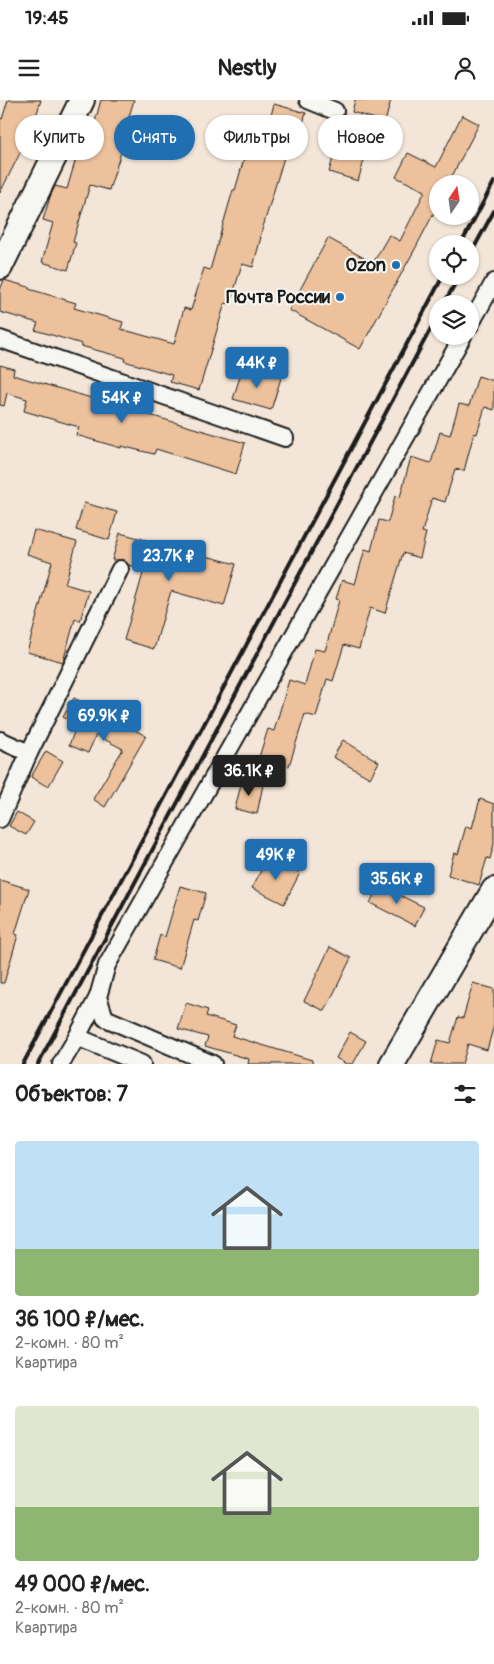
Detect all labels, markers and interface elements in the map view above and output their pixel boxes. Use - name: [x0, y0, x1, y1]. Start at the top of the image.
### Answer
- text: 19:45: [25, 6, 69, 30]
- icon: menu: [15, 54, 43, 82]
- text: Nestly: [217, 54, 277, 82]
- icon: person: [451, 54, 479, 82]
- chip: Купить: [15, 115, 104, 160]
- chip: Снять: [114, 115, 195, 160]
- chip: Фильтры: [205, 115, 308, 160]
- chip: Новое: [318, 115, 403, 160]
- north arrow: [429, 175, 479, 225]
- map controls: [429, 175, 479, 345]
- button: locate: [429, 235, 479, 285]
- place label: Ozon: [346, 254, 386, 277]
- marker: Ozon: [390, 259, 402, 271]
- place label: Почта России: [226, 286, 330, 309]
- marker: Почта России: [334, 291, 346, 303]
- button: layers: [429, 295, 479, 345]
- pin: 44K ₽: [222, 346, 292, 389]
- text: 44K ₽: [236, 353, 278, 373]
- pin: 54K ₽: [87, 382, 157, 424]
- text: 54K ₽: [102, 388, 142, 408]
- pin: 23.7K ₽: [123, 540, 215, 582]
- text: 23.7K ₽: [143, 546, 195, 566]
- pin: 69.9K ₽: [58, 700, 150, 742]
- text: 69.9K ₽: [78, 706, 130, 726]
- pin: 36.1K ₽: [203, 754, 295, 797]
- text: 36.1K ₽: [224, 761, 274, 781]
- pin: 49K ₽: [241, 838, 311, 881]
- text: 49K ₽: [256, 845, 296, 865]
- pin: 35.6K ₽: [351, 862, 443, 905]
- text: 35.6K ₽: [370, 869, 424, 889]
- icon: filters: [451, 1080, 479, 1108]
- text: Объектов: 7: [15, 1081, 128, 1108]
- icon: home: [202, 1173, 292, 1263]
- text: 36 100 ₽/мес.: [15, 1306, 145, 1333]
- text: 2-комн. · 80 m²: [15, 1333, 124, 1353]
- text: Квартира: [15, 1353, 77, 1373]
- icon: home: [202, 1438, 292, 1528]
- text: 49 000 ₽/мес.: [15, 1571, 150, 1598]
- text: 2-комн. · 80 m²: [15, 1598, 124, 1618]
- text: Квартира: [15, 1618, 77, 1638]

